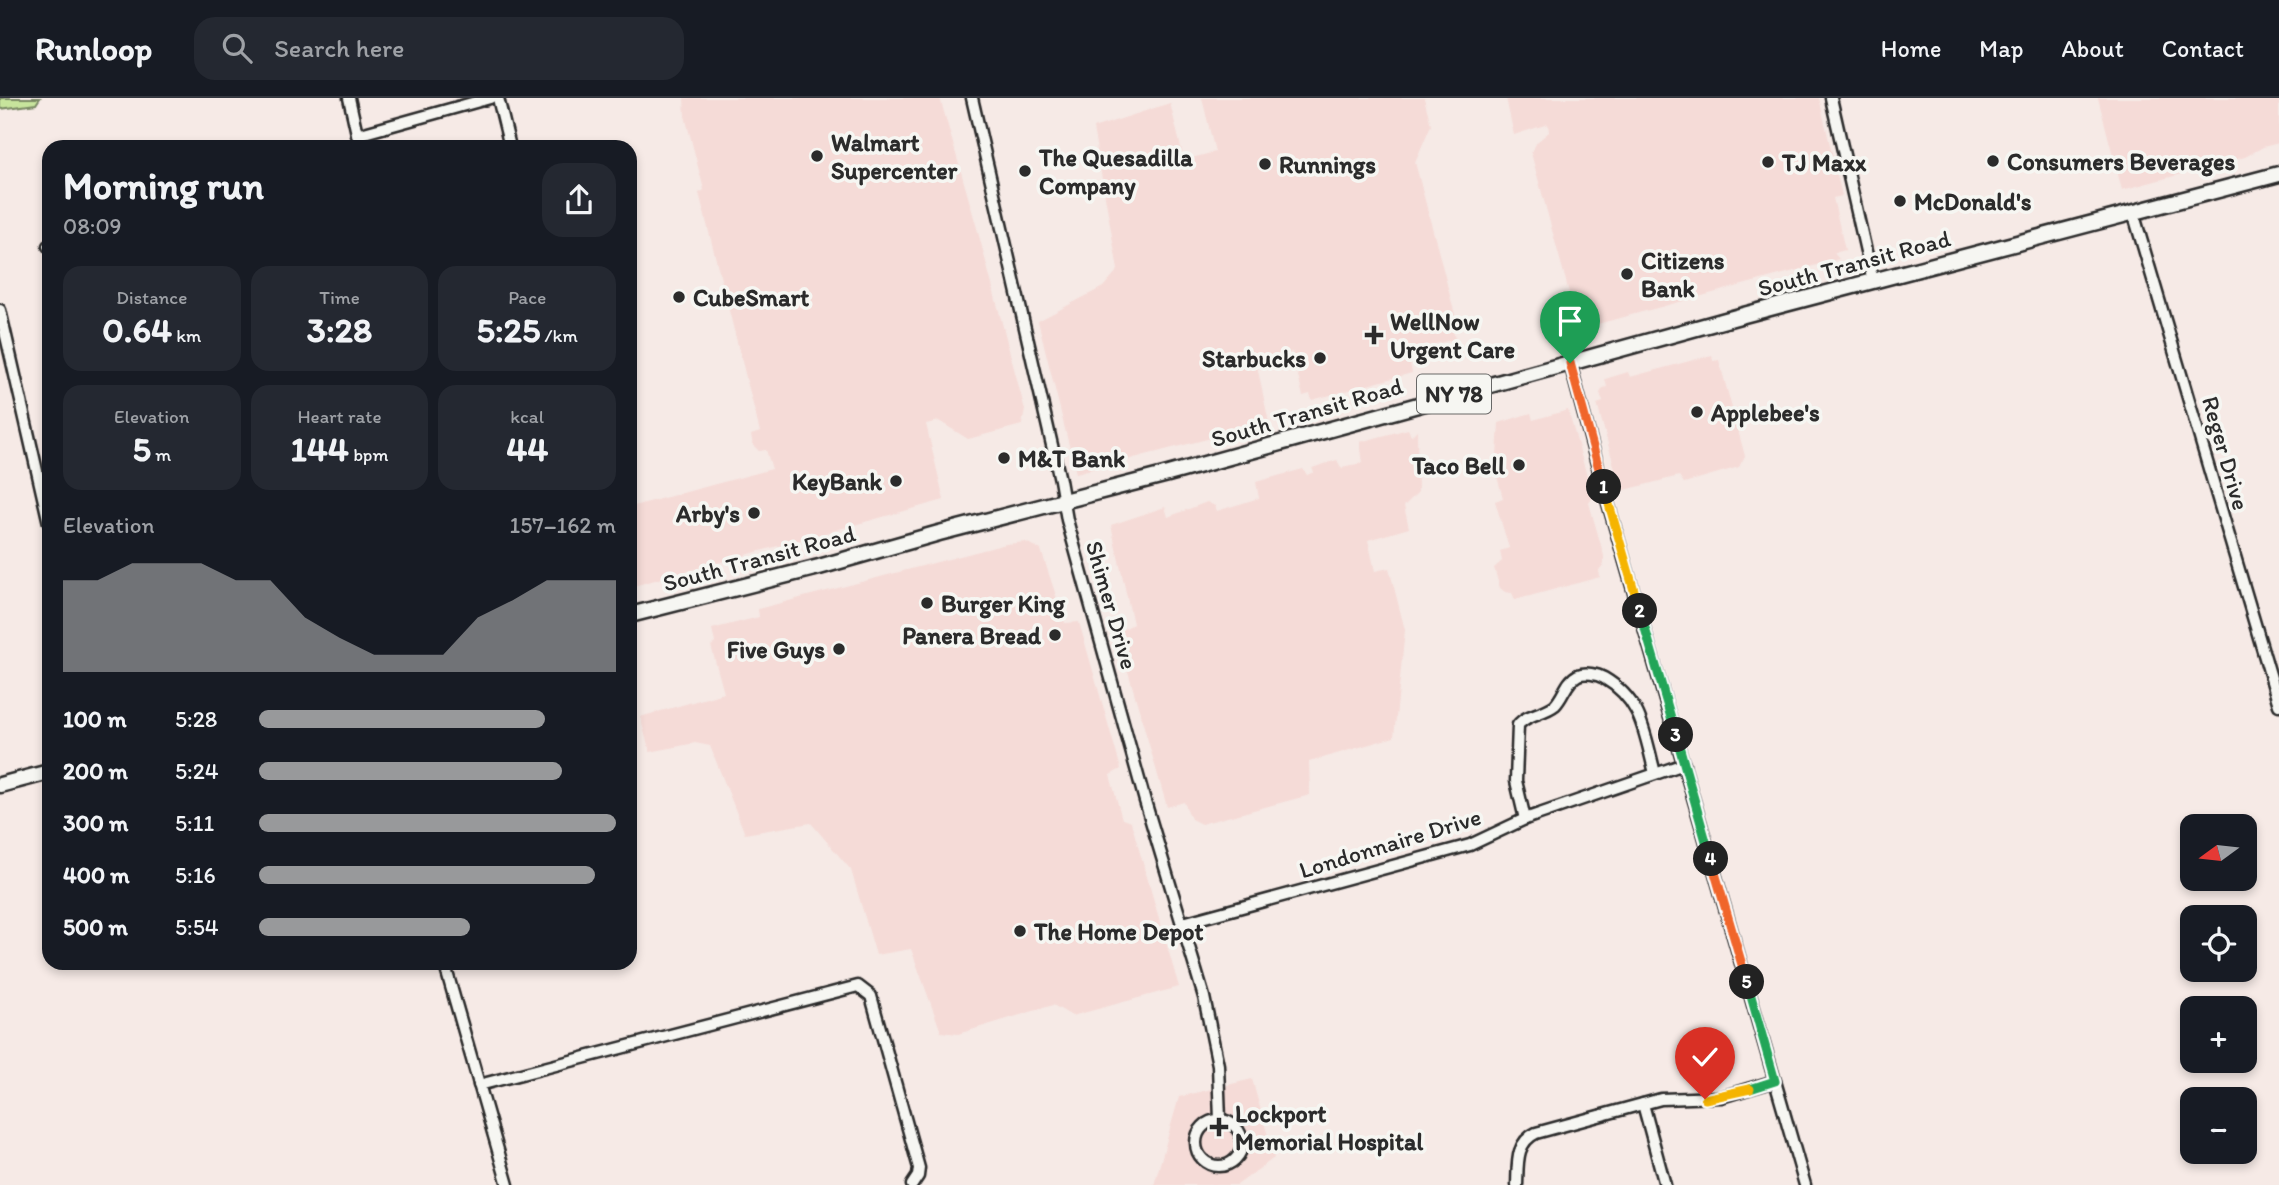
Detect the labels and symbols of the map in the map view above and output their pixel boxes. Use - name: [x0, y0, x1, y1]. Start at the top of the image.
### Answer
- place label: Walmart Supercenter: [831, 128, 958, 186]
- place label: The Quesadilla Company: [1038, 143, 1193, 201]
- place label: Consumers Beverages: [2007, 147, 2236, 177]
- marker: Walmart Supercenter: [809, 148, 825, 164]
- place label: TJ Maxx: [1781, 148, 1867, 177]
- place label: Runnings: [1279, 150, 1376, 180]
- marker: Consumers Beverages: [1985, 153, 2001, 169]
- marker: TJ Maxx: [1760, 154, 1776, 170]
- marker: Runnings: [1257, 156, 1273, 172]
- marker: The Quesadilla Company: [1017, 163, 1033, 179]
- place label: McDonald's: [1914, 187, 2032, 216]
- marker: McDonald's: [1892, 193, 1908, 209]
- street label: South Transit Road: [1755, 223, 1953, 303]
- place label: Citizens Bank: [1641, 246, 1725, 303]
- marker: Citizens Bank: [1619, 266, 1635, 282]
- place label: CubeSmart: [693, 283, 809, 312]
- marker: CubeSmart: [671, 289, 687, 305]
- pin: [1540, 291, 1600, 363]
- place label: WellNow Urgent Care: [1390, 307, 1515, 365]
- marker: WellNow Urgent Care: [1364, 325, 1384, 345]
- place label: Starbucks: [1202, 344, 1306, 373]
- marker: Starbucks: [1312, 350, 1328, 366]
- street label: South Transit Road: [1208, 371, 1406, 453]
- road number: NY 78: [1417, 374, 1491, 414]
- street label: Reger Drive: [2196, 393, 2256, 513]
- place label: Applebee's: [1710, 398, 1820, 428]
- marker: Applebee's: [1689, 404, 1705, 420]
- place label: M&T Bank: [1018, 444, 1126, 473]
- marker: M&T Bank: [996, 450, 1012, 466]
- place label: Taco Bell: [1411, 451, 1505, 480]
- marker: Taco Bell: [1511, 457, 1527, 473]
- place label: KeyBank: [792, 467, 883, 497]
- pin: 1: [1586, 470, 1622, 504]
- marker: KeyBank: [888, 473, 904, 489]
- place label: Arby's: [675, 499, 740, 529]
- marker: Arby's: [746, 505, 762, 521]
- street label: South Transit Road: [660, 518, 858, 598]
- street label: Shimer Drive: [1080, 537, 1144, 673]
- place label: Burger King: [941, 589, 1066, 619]
- pin: 2: [1622, 594, 1658, 628]
- marker: Burger King: [919, 595, 935, 611]
- place label: Panera Bread: [902, 621, 1042, 650]
- marker: Panera Bread: [1047, 627, 1063, 643]
- place label: Five Guys: [727, 635, 825, 665]
- marker: Five Guys: [831, 641, 847, 657]
- pin: 3: [1658, 718, 1694, 752]
- street label: Londonnaire Drive: [1296, 802, 1484, 884]
- north arrow: [2180, 814, 2258, 891]
- pin: 4: [1694, 842, 1728, 876]
- place label: The Home Depot: [1033, 917, 1204, 947]
- marker: The Home Depot: [1012, 923, 1028, 939]
- pin: 5: [1730, 964, 1764, 1000]
- pin: [1675, 1027, 1735, 1099]
- place label: Lockport Memorial Hospital: [1235, 1099, 1423, 1157]
- marker: Lockport Memorial Hospital: [1209, 1117, 1229, 1137]

